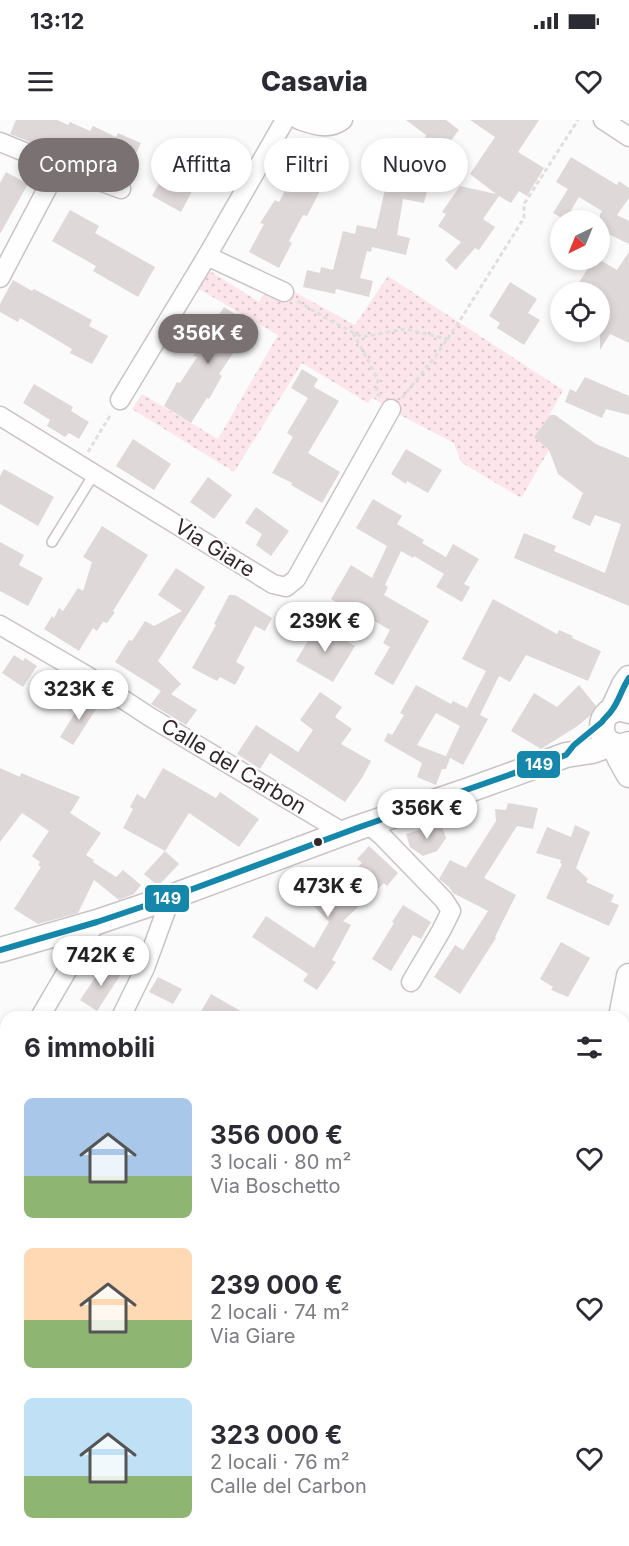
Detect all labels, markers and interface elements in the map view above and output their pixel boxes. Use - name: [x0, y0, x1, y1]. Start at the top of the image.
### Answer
- text: 13:12: [30, 8, 84, 34]
- icon: menu: [24, 65, 57, 98]
- text: Casavia: [261, 65, 368, 98]
- icon: heart: [572, 65, 605, 98]
- chip: Compra: [18, 138, 139, 192]
- chip: Affitta: [151, 138, 252, 192]
- chip: Filtri: [264, 138, 349, 192]
- chip: Nuovo: [361, 138, 468, 192]
- north arrow: [550, 210, 610, 270]
- map controls: [550, 210, 610, 342]
- button: locate: [550, 282, 610, 342]
- pin: 356K €: [159, 314, 257, 365]
- text: 356K €: [172, 321, 244, 345]
- street label: Via Giare: [170, 514, 260, 582]
- pin: 239K €: [276, 602, 374, 653]
- text: 239K €: [289, 609, 361, 633]
- pin: 323K €: [30, 670, 128, 721]
- text: 323K €: [43, 677, 115, 701]
- street label: Calle del Carbon: [157, 713, 311, 819]
- line badge: 149: [516, 750, 561, 779]
- text: 149: [525, 754, 553, 774]
- pin: 356K €: [378, 789, 476, 840]
- text: 356K €: [391, 796, 463, 820]
- unlabelled marker: [312, 836, 324, 848]
- pin: 473K €: [279, 867, 377, 918]
- text: 473K €: [293, 874, 363, 898]
- line badge: 149: [144, 884, 190, 913]
- text: 149: [153, 888, 181, 908]
- pin: 742K €: [52, 936, 150, 987]
- text: 742K €: [66, 943, 136, 967]
- icon: filters: [573, 1031, 606, 1064]
- text: 6 immobili: [24, 1032, 155, 1063]
- text: 356 000 €: [210, 1119, 343, 1150]
- icon: home: [72, 1122, 144, 1194]
- icon: heart: [573, 1142, 606, 1175]
- text: 3 locali · 80 m²: [210, 1150, 351, 1174]
- text: Via Boschetto: [210, 1174, 340, 1198]
- text: 239 000 €: [210, 1269, 343, 1300]
- icon: home: [72, 1272, 144, 1344]
- icon: heart: [573, 1292, 606, 1325]
- text: 2 locali · 74 m²: [210, 1300, 349, 1324]
- text: Via Giare: [210, 1324, 295, 1348]
- text: 323 000 €: [210, 1419, 343, 1450]
- icon: home: [72, 1422, 144, 1494]
- icon: heart: [573, 1442, 606, 1475]
- text: 2 locali · 76 m²: [210, 1450, 350, 1474]
- text: Calle del Carbon: [210, 1474, 367, 1498]

